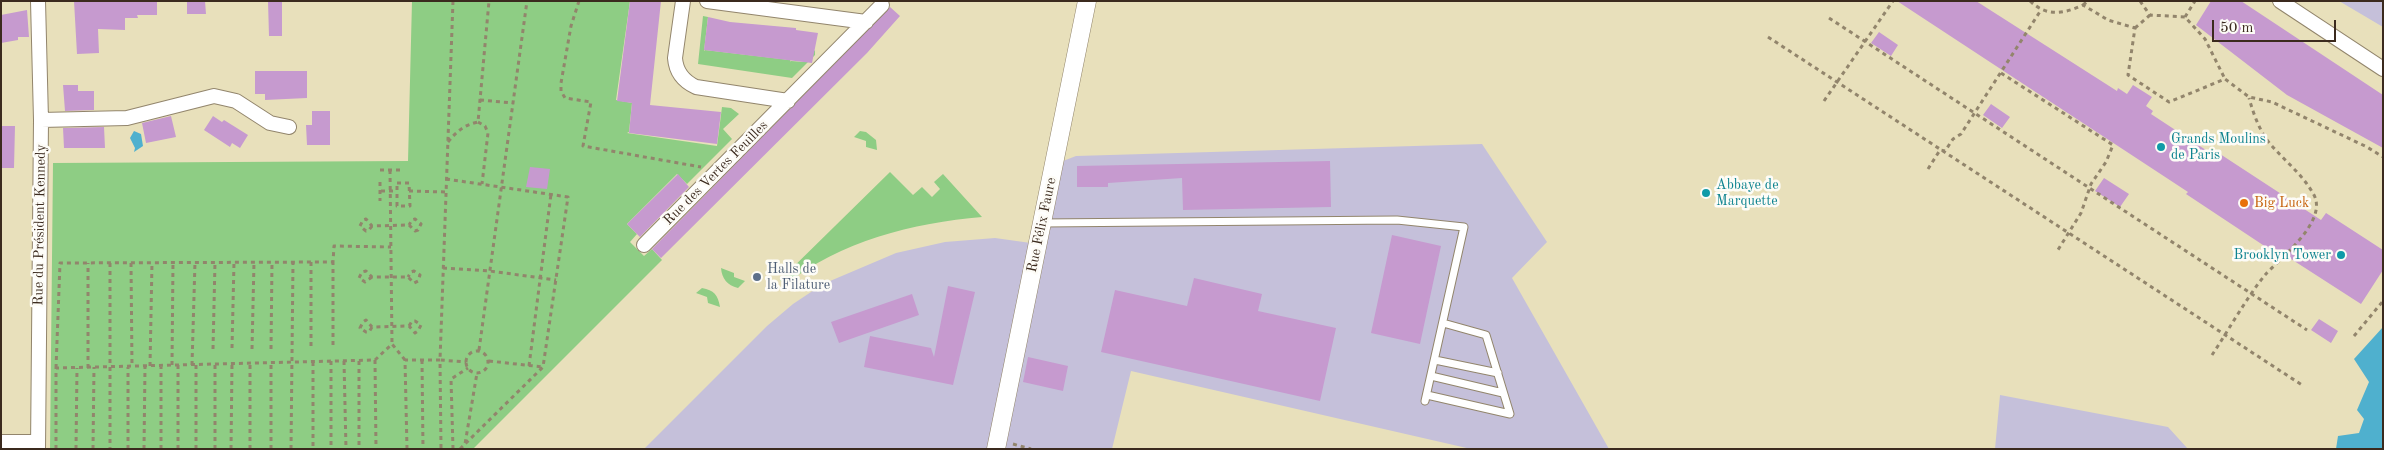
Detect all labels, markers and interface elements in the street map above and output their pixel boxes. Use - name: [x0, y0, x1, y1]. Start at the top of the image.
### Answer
- scale bar: [2214, 10, 2338, 42]
- text: 50 m: [2220, 21, 2254, 36]
- street label: Rue des Vertes Feuilles: [660, 117, 772, 229]
- place label: Grands Moulins de Paris: [2171, 131, 2266, 164]
- marker: Grands Moulins de Paris: [2155, 141, 2167, 153]
- street label: Rue du Président Kennedy: [30, 144, 50, 306]
- street label: Rue Félix Faure: [1024, 176, 1060, 274]
- place label: Abbaye de Marquette: [1716, 177, 1779, 210]
- marker: Abbaye de Marquette: [1700, 187, 1712, 199]
- place label: Big Luck: [2254, 195, 2309, 211]
- marker: Big Luck: [2238, 197, 2250, 209]
- place label: Brooklyn Tower: [2234, 247, 2331, 263]
- marker: Brooklyn Tower: [2335, 249, 2347, 261]
- place label: Halls de la Filature: [767, 261, 830, 294]
- marker: Halls de la Filature: [751, 271, 763, 283]

